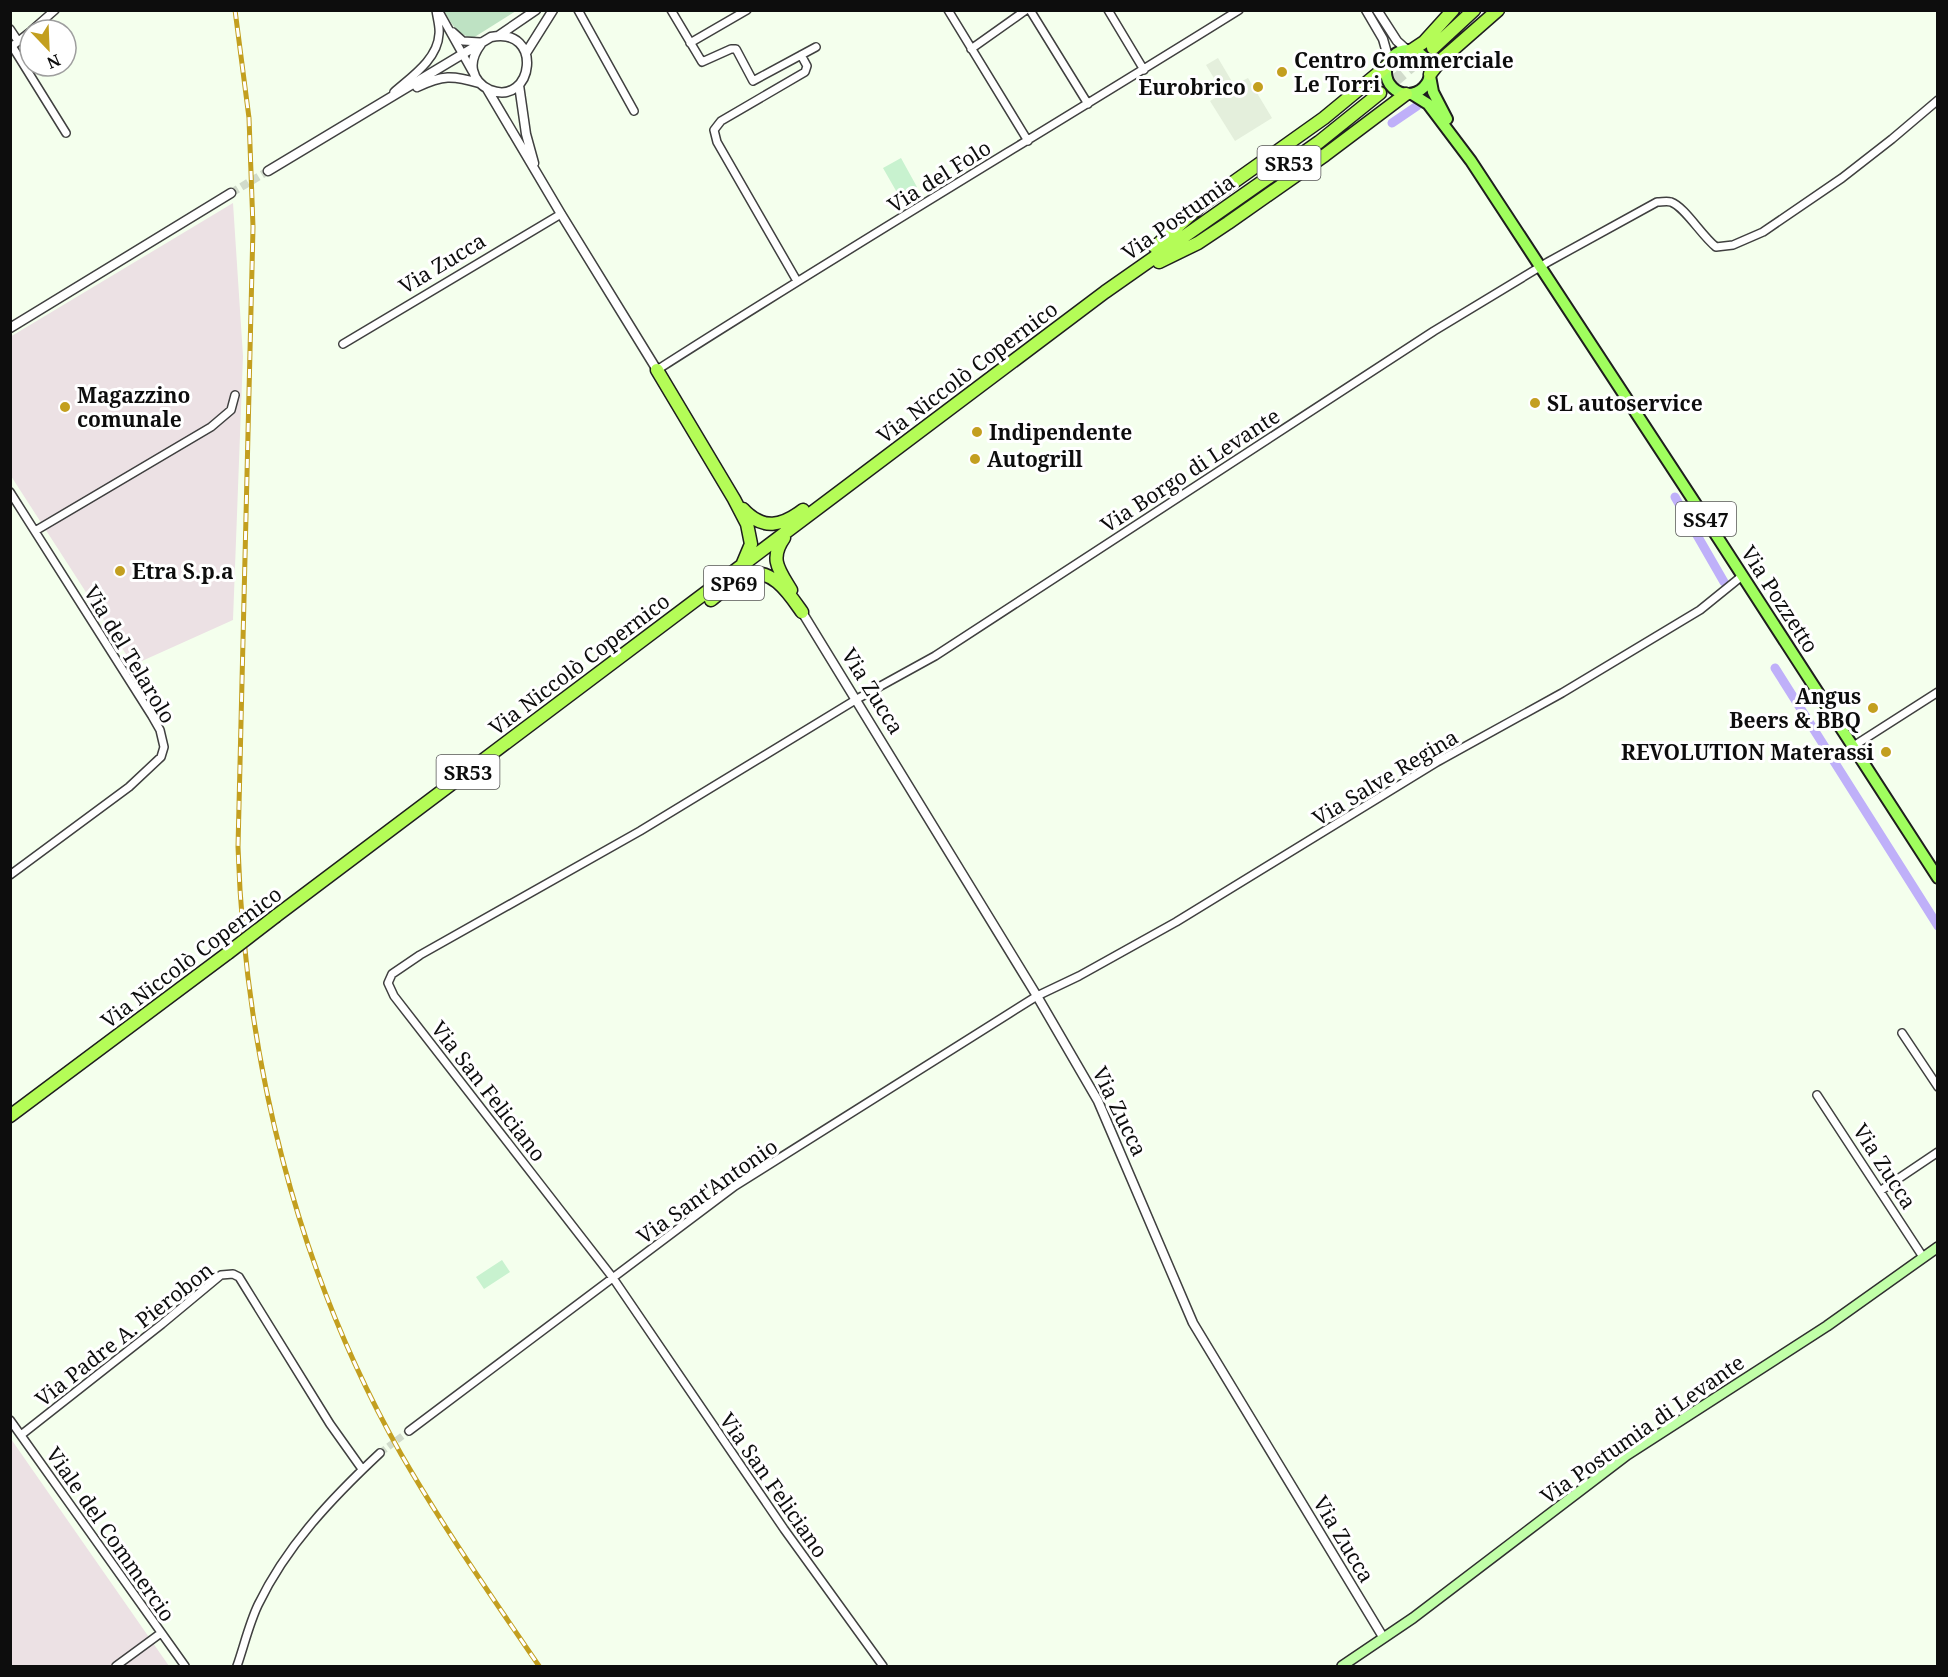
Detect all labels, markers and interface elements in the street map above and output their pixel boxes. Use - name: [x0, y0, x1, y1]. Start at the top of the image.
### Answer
- north arrow: [18, 18, 78, 78]
- place label: Centro Commerciale Le Torri: [1294, 46, 1514, 98]
- text: N: [43, 49, 64, 75]
- marker: Centro Commerciale Le Torri: [1275, 65, 1289, 79]
- place label: Eurobrico: [1138, 73, 1246, 101]
- marker: Eurobrico: [1251, 80, 1265, 94]
- street label: Via del Folo: [882, 133, 996, 219]
- road number: SR53: [1258, 146, 1320, 180]
- street label: Via Postumia: [1116, 168, 1240, 266]
- street label: Via Zucca: [393, 226, 491, 300]
- street label: Via Niccolò Copernico: [871, 295, 1063, 449]
- place label: Magazzino comunale: [77, 381, 190, 433]
- place label: SL autoservice: [1547, 389, 1703, 417]
- marker: SL autoservice: [1528, 396, 1542, 410]
- marker: Magazzino comunale: [58, 400, 72, 414]
- street label: Via Borgo di Levante: [1095, 402, 1285, 538]
- place label: Indipendente: [989, 418, 1132, 446]
- marker: Indipendente: [970, 425, 984, 439]
- place label: Autogrill: [987, 445, 1083, 473]
- marker: Autogrill: [968, 452, 982, 466]
- road number: SS47: [1676, 502, 1736, 536]
- street label: Via Pozzetto: [1735, 540, 1825, 658]
- place label: Etra S.p.a: [132, 557, 234, 585]
- marker: Etra S.p.a: [113, 564, 127, 578]
- road number: SP69: [704, 566, 764, 600]
- street label: Via del Telarolo: [78, 580, 182, 728]
- street label: Via Niccolò Copernico: [483, 587, 675, 741]
- street label: Via Zucca: [836, 643, 910, 739]
- place label: Angus Beers & BBQ: [1729, 682, 1861, 734]
- marker: Angus Beers & BBQ: [1866, 701, 1880, 715]
- street label: Via Salve Regina: [1307, 722, 1463, 832]
- place label: REVOLUTION Materassi: [1621, 738, 1875, 766]
- marker: REVOLUTION Materassi: [1879, 745, 1893, 759]
- road number: SR53: [436, 755, 500, 789]
- street label: Via Niccolò Copernico: [95, 880, 287, 1034]
- street label: Via San Feliciano: [425, 1015, 553, 1167]
- street label: Via Zucca: [1086, 1062, 1154, 1160]
- street label: Via Zucca: [1847, 1118, 1923, 1214]
- street label: Via Sant'Antonio: [631, 1132, 783, 1250]
- street label: Via Padre A. Pierobon: [29, 1256, 219, 1412]
- street label: Via Postumia di Levante: [1535, 1348, 1749, 1510]
- street label: Via San Feliciano: [713, 1407, 835, 1563]
- street label: Viale del Commercio: [40, 1441, 182, 1627]
- street label: Via Zucca: [1307, 1490, 1381, 1588]

